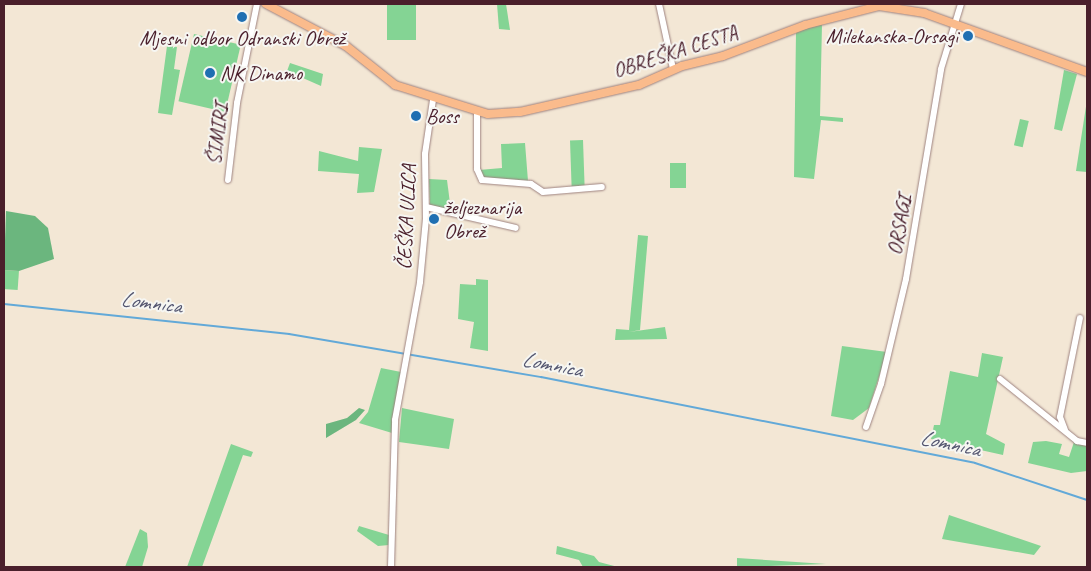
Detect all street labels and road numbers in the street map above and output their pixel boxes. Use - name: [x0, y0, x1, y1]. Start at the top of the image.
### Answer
- street label: OBREŠKA CESTA: [610, 19, 740, 83]
- street label: ŠIMIRI: [201, 102, 233, 166]
- street label: ČEŠKA ULICA: [391, 164, 421, 270]
- street label: ORSAGI: [881, 193, 917, 257]

